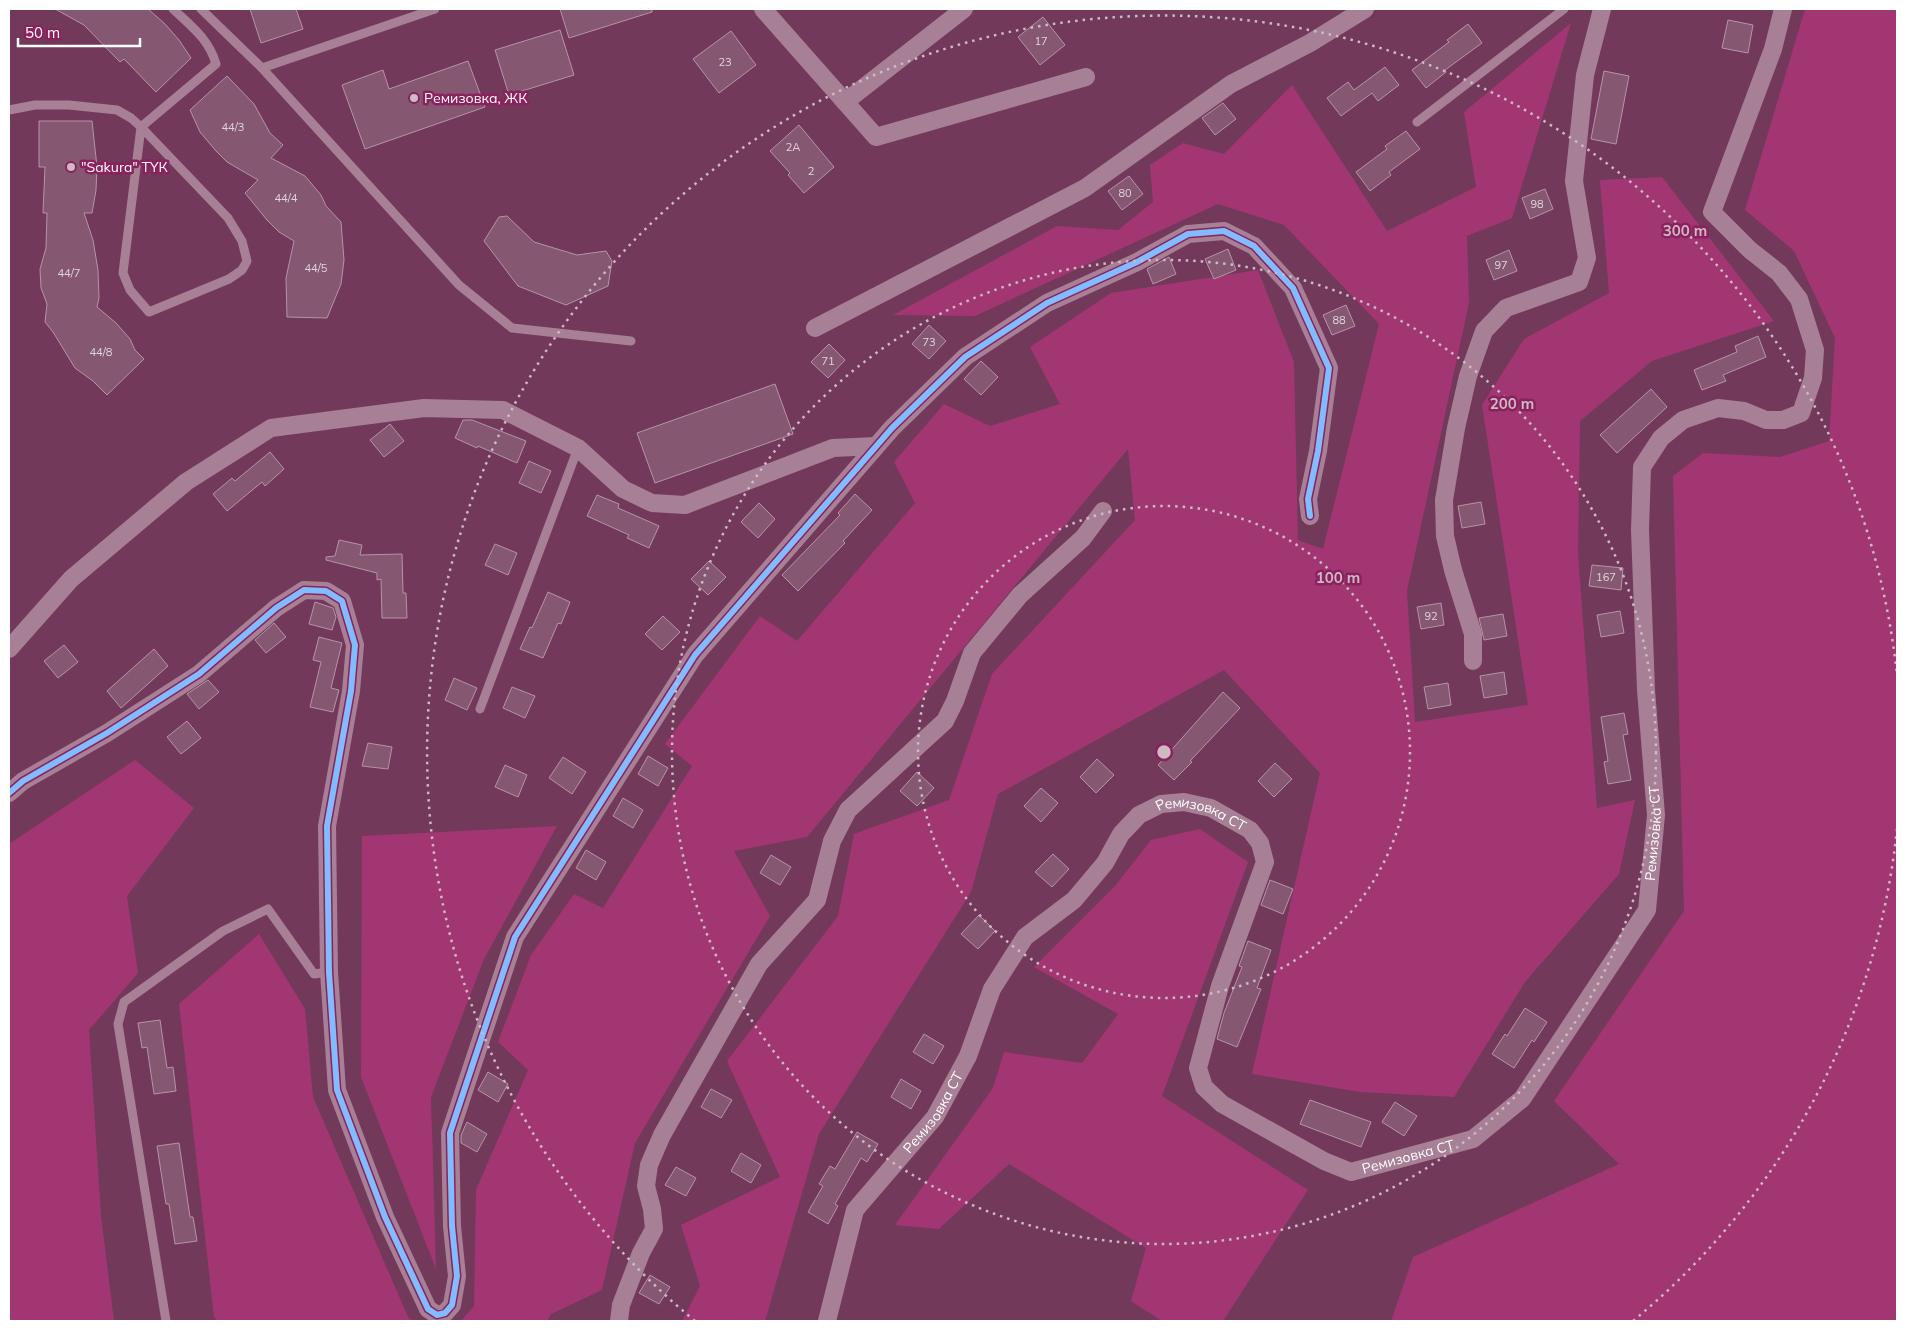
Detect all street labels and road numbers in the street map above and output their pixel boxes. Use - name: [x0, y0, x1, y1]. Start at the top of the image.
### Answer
- street label: Ремизовка СТ: [1641, 785, 1665, 882]
- street label: Ремизовка СТ: [1152, 793, 1250, 835]
- street label: Ремизовка СТ: [899, 1068, 967, 1157]
- street label: Ремизовка СТ: [1360, 1135, 1457, 1178]

